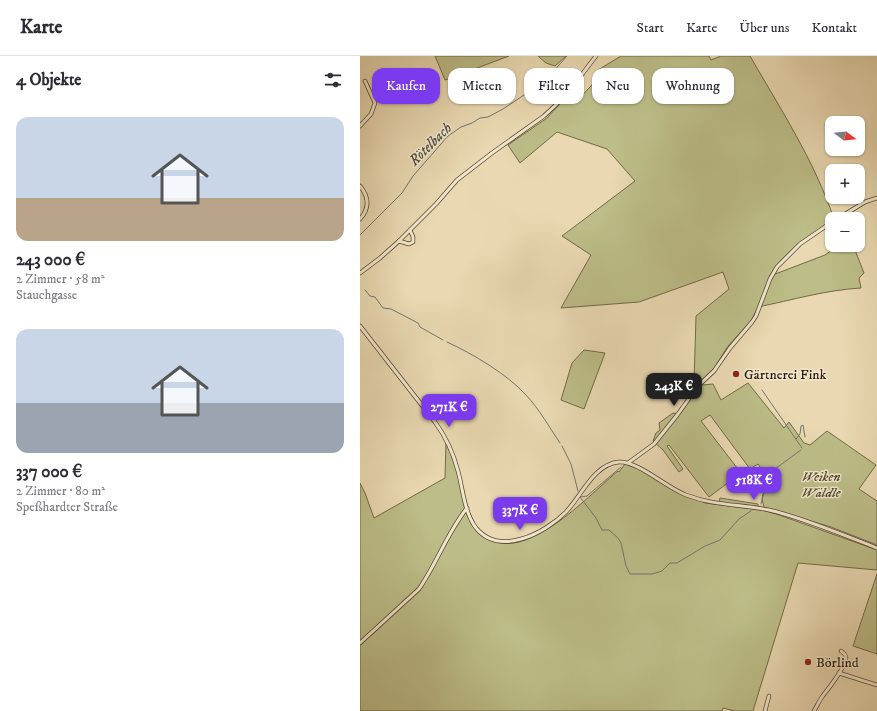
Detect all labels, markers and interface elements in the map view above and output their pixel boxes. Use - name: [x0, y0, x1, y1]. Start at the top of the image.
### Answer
- text: Karte: [20, 16, 62, 39]
- text: Start: [637, 19, 664, 37]
- text: Karte: [686, 19, 717, 37]
- text: Über uns: [739, 19, 789, 37]
- text: Kontakt: [811, 19, 857, 37]
- chip: Kaufen: [372, 68, 440, 104]
- chip: Mieten: [448, 68, 516, 104]
- chip: Filter: [524, 68, 584, 104]
- chip: Neu: [592, 68, 644, 104]
- chip: Wohnung: [652, 68, 734, 104]
- text: 4 Objekte: [16, 69, 81, 91]
- icon: filters: [322, 69, 344, 91]
- north arrow: [825, 116, 865, 156]
- map controls: [825, 116, 865, 252]
- water label: Rötelbach: [404, 119, 456, 171]
- icon: home: [144, 143, 216, 215]
- button: +: [825, 164, 865, 204]
- button: −: [825, 212, 865, 252]
- text: 243 000 €: [16, 249, 85, 271]
- text: 2 Zimmer · 58 m²: [16, 271, 105, 287]
- text: Stauchgasse: [16, 287, 77, 303]
- icon: home: [144, 355, 216, 427]
- place label: Gärtnerei Fink: [744, 366, 827, 384]
- marker: Gärtnerei Fink: [731, 369, 741, 379]
- pin: 243K €: [641, 373, 707, 407]
- text: 243K €: [655, 378, 693, 394]
- pin: 271K €: [416, 394, 482, 428]
- text: 271K €: [430, 399, 468, 415]
- text: 337 000 €: [16, 461, 82, 483]
- pin: 518K €: [721, 467, 787, 501]
- park label: Weiken Wäldle: [801, 468, 842, 502]
- text: 518K €: [735, 472, 773, 488]
- text: 2 Zimmer · 80 m²: [16, 483, 105, 499]
- pin: 337K €: [487, 497, 553, 531]
- text: Speßhardter Straße: [16, 499, 118, 515]
- text: 337K €: [502, 502, 538, 518]
- place label: Börlind: [816, 654, 859, 672]
- marker: Börlind: [803, 657, 813, 667]

